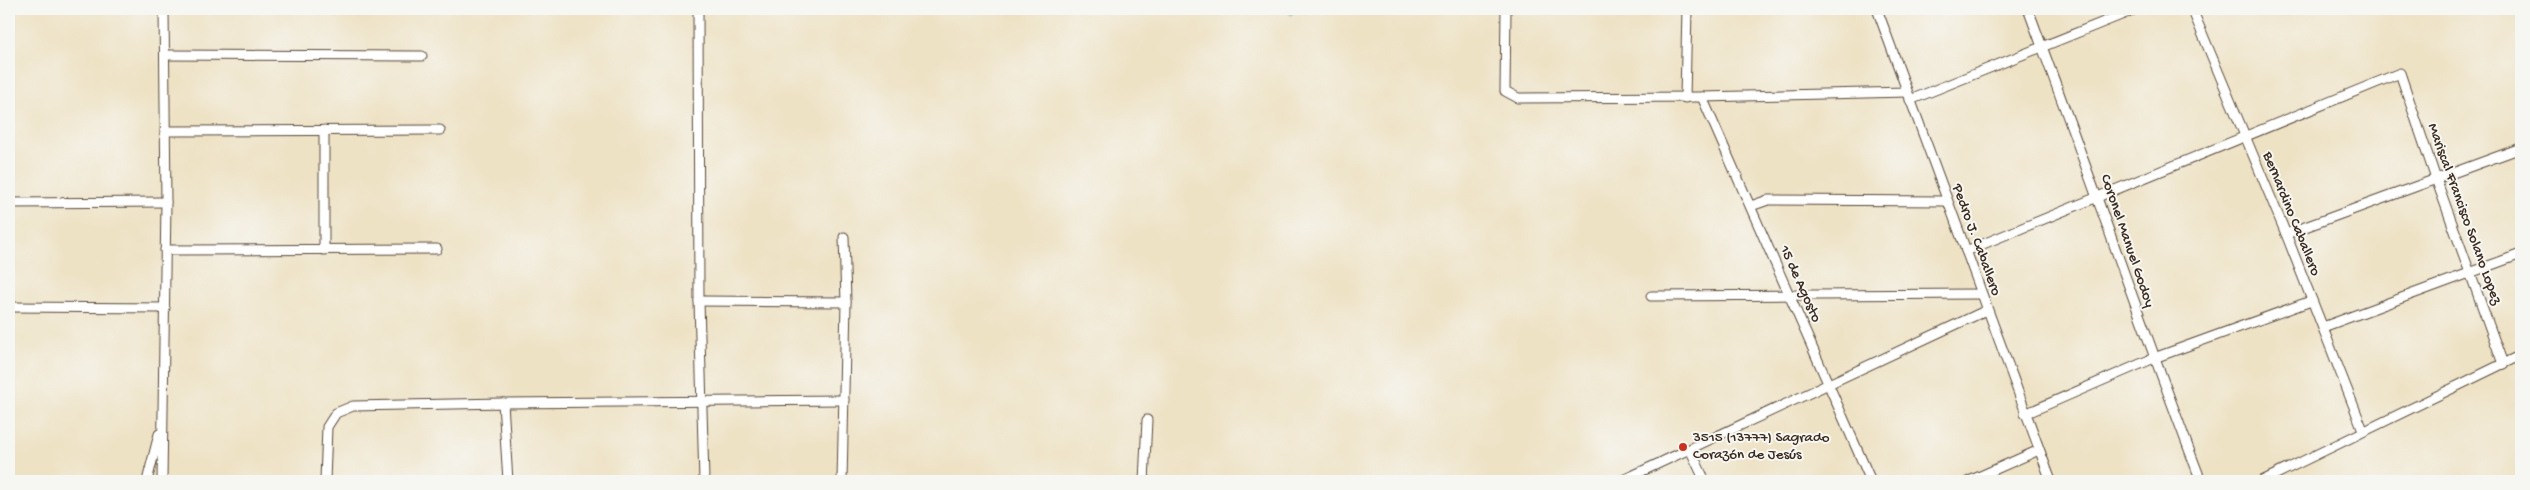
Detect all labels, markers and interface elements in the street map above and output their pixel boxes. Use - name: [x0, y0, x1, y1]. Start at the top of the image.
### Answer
- street label: Mariscal Francisco Solano Lopez: [2423, 121, 2505, 308]
- street label: Bernardino Caballero: [2258, 148, 2324, 279]
- street label: Coronel Manuel Godoy: [2096, 172, 2158, 310]
- street label: Pedro J. Caballero: [1947, 181, 2005, 299]
- street label: 15 de Agosto: [1775, 242, 1825, 325]
- place label: 3515 (13777) Sagrado Corazón de Jesús: [1692, 429, 1830, 464]
- marker: 3515 (13777) Sagrado Corazón de Jesús: [1677, 441, 1689, 453]

